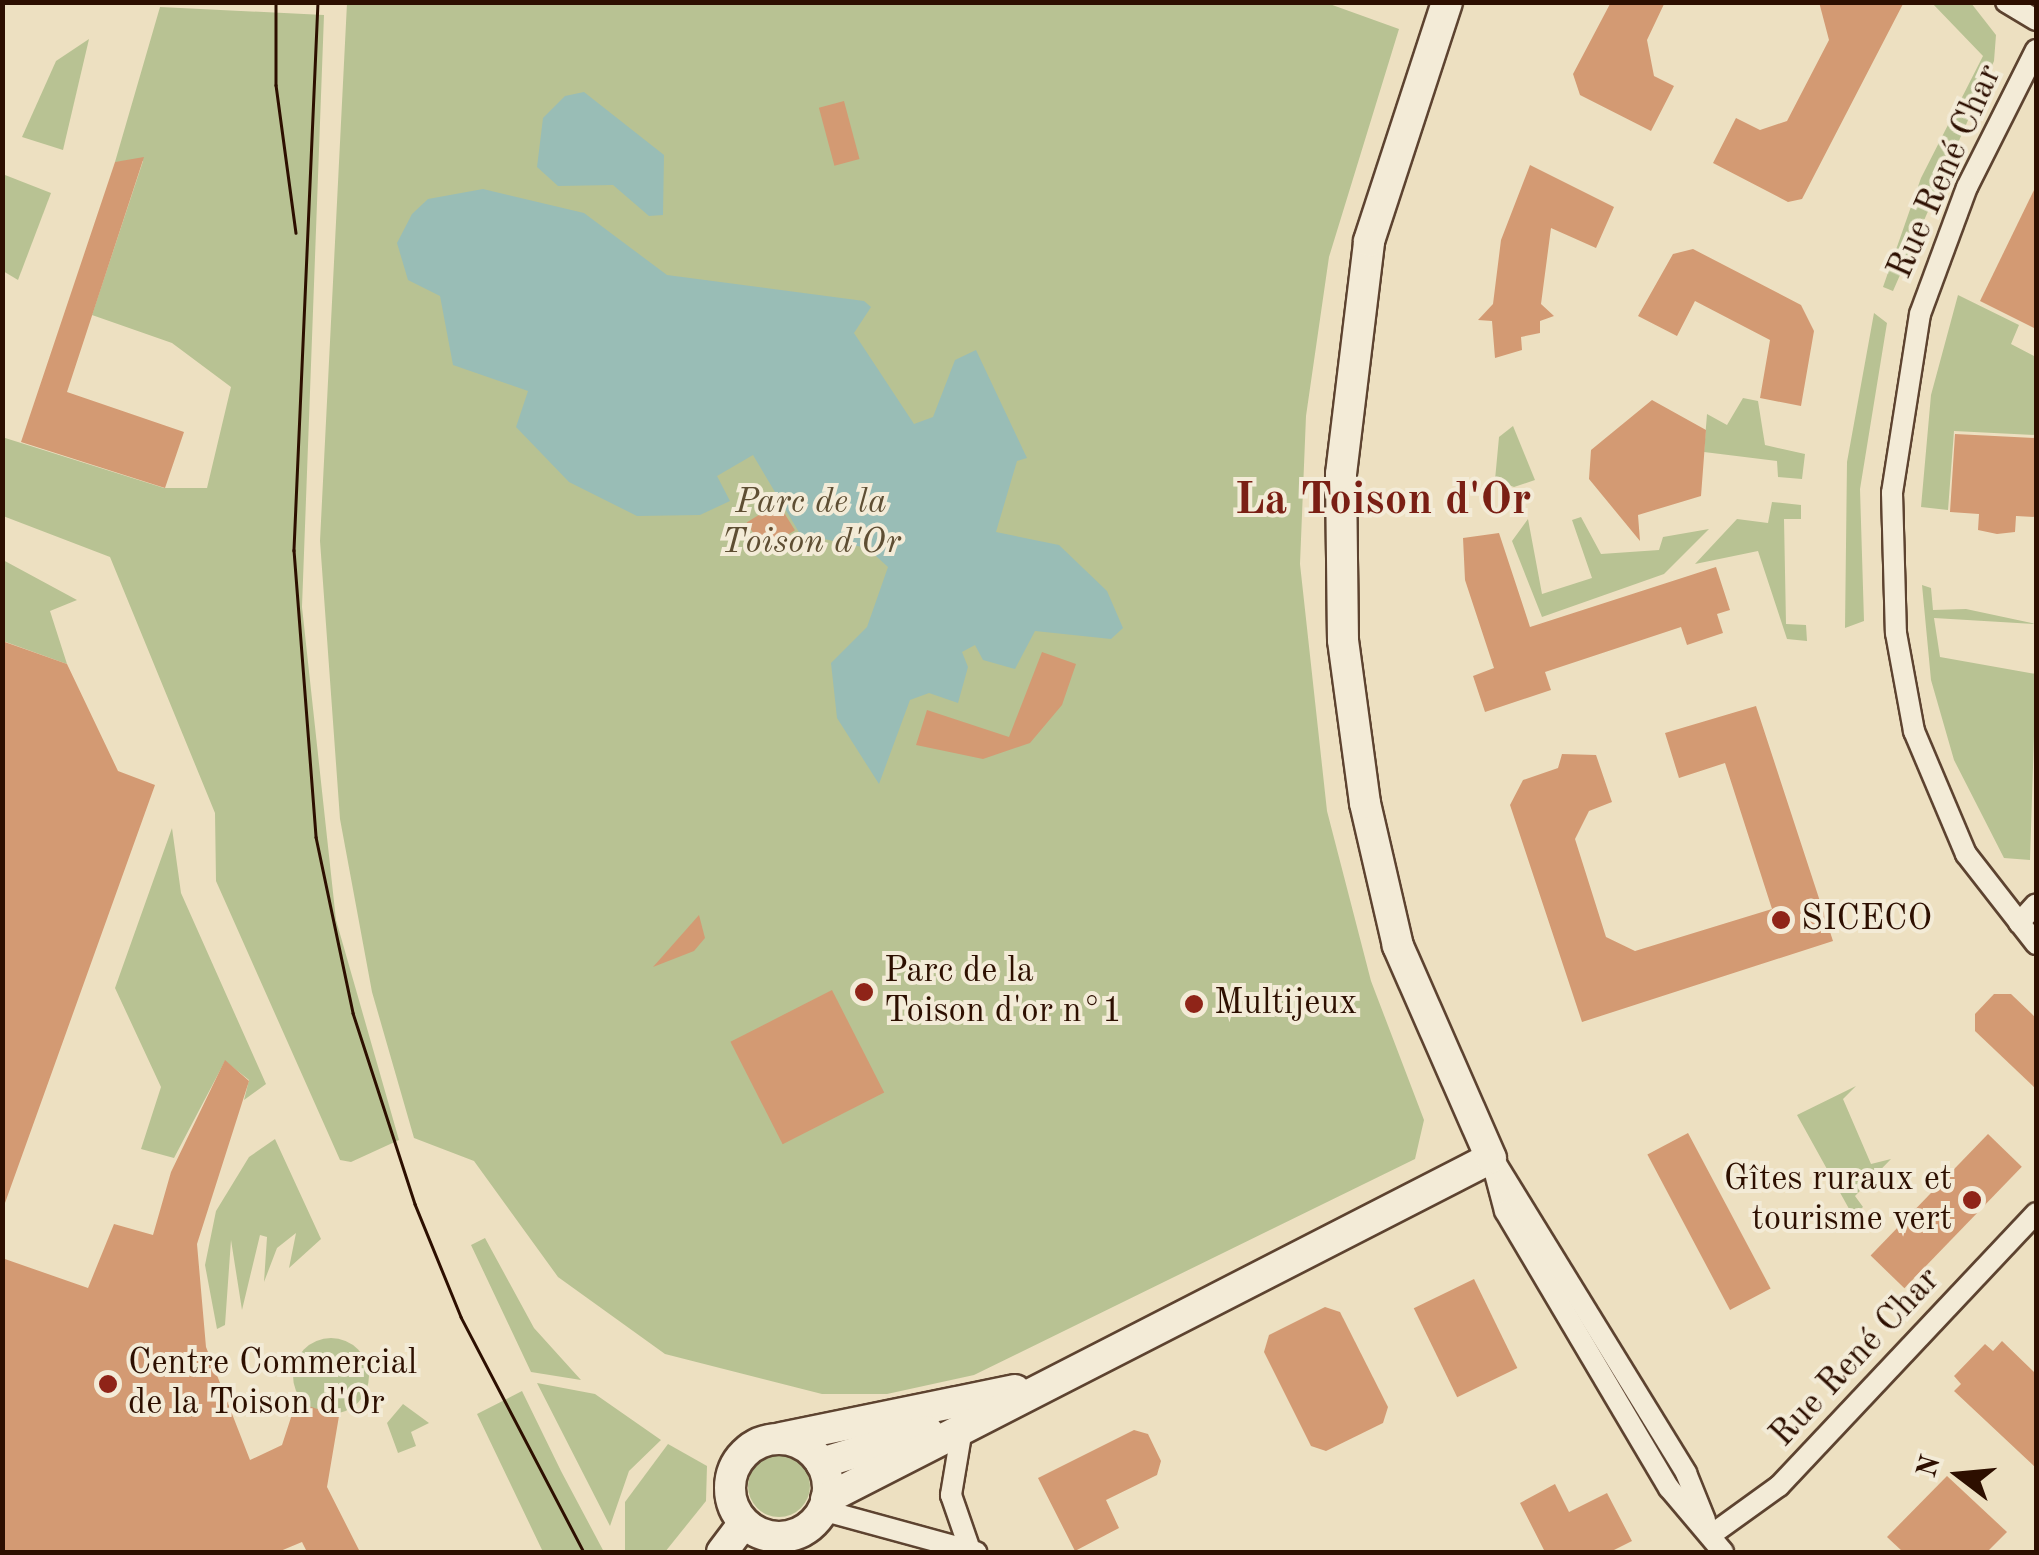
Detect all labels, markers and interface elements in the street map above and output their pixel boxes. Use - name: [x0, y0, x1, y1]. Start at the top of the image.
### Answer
- street label: Rue René Char: [1880, 59, 2012, 285]
- district label: La Toison d'Or: [1234, 475, 1532, 529]
- park label: Parc de la Toison d'Or: [721, 482, 901, 564]
- place label: SICECO: [1801, 899, 1932, 941]
- marker: SICECO: [1770, 909, 1792, 931]
- place label: Parc de la Toison d'or n°1: [884, 951, 1122, 1033]
- marker: Parc de la Toison d'or n°1: [853, 981, 875, 1003]
- place label: Multijeux: [1214, 983, 1357, 1025]
- marker: Multijeux: [1183, 993, 1205, 1015]
- place label: Gîtes ruraux et tourisme vert: [1724, 1159, 1952, 1241]
- marker: Gîtes ruraux et tourisme vert: [1961, 1189, 1983, 1211]
- street label: Rue René Char: [1762, 1260, 1950, 1456]
- place label: Centre Commercial de la Toison d'Or: [128, 1343, 417, 1425]
- marker: Centre Commercial de la Toison d'Or: [97, 1373, 119, 1395]
- north arrow: [1909, 1425, 2009, 1525]
- text: N: [1914, 1453, 1947, 1481]

